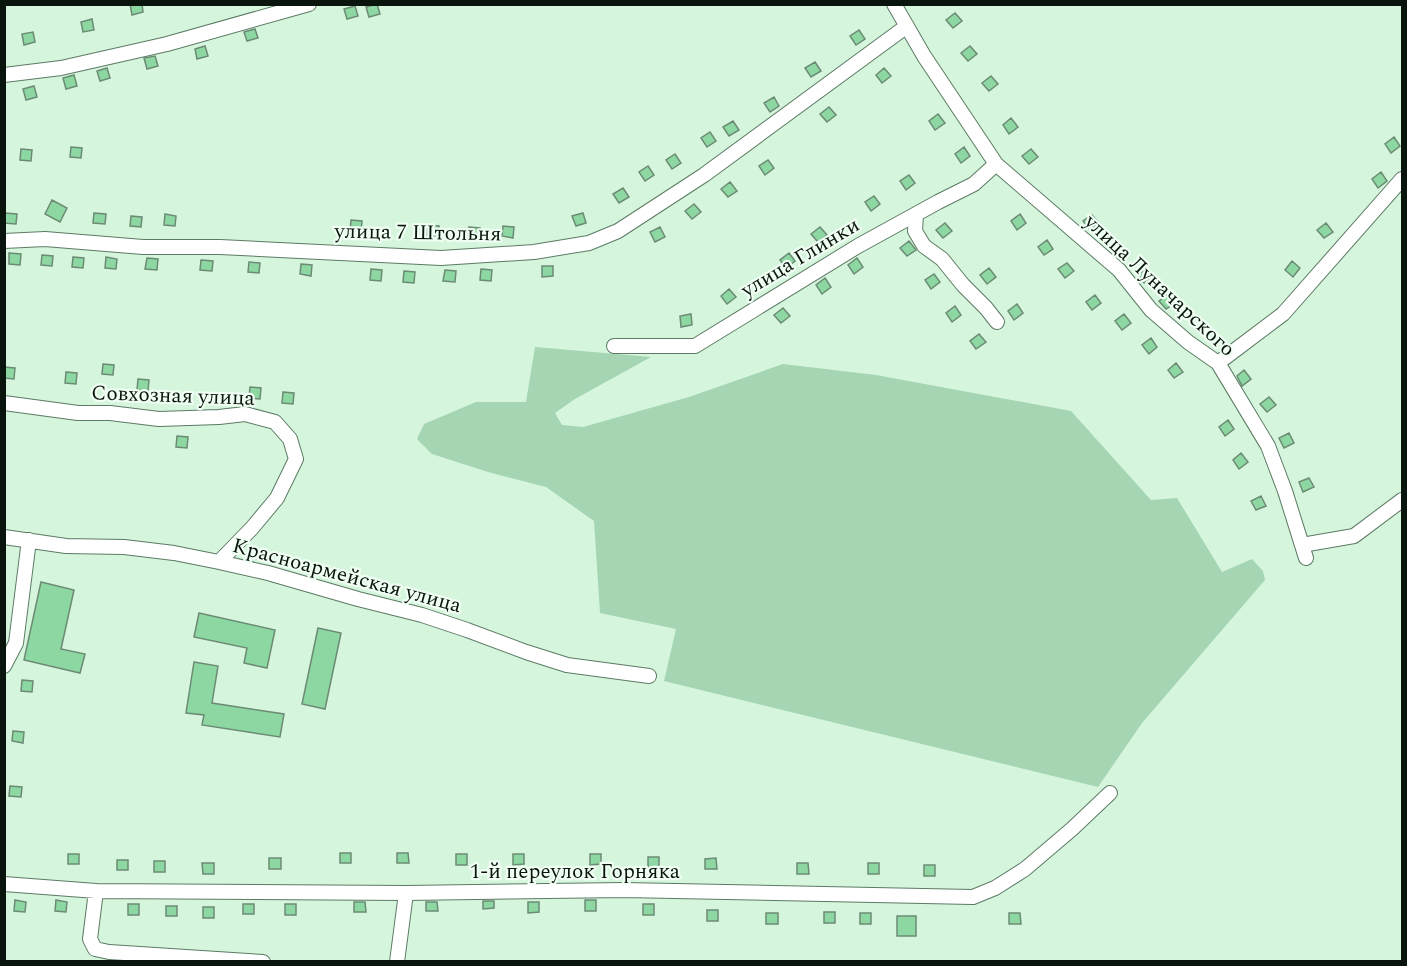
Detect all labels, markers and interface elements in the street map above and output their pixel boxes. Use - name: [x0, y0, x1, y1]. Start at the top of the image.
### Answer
- street label: улица Луначарского: [1076, 206, 1242, 365]
- street label: улица Глинки: [734, 210, 866, 307]
- street label: улица 7 Штольня: [333, 216, 502, 250]
- street label: Совхозная улица: [91, 377, 256, 415]
- street label: Красноармейская улица: [229, 530, 466, 622]
- street label: 1-й переулок Горняка: [470, 856, 681, 888]

